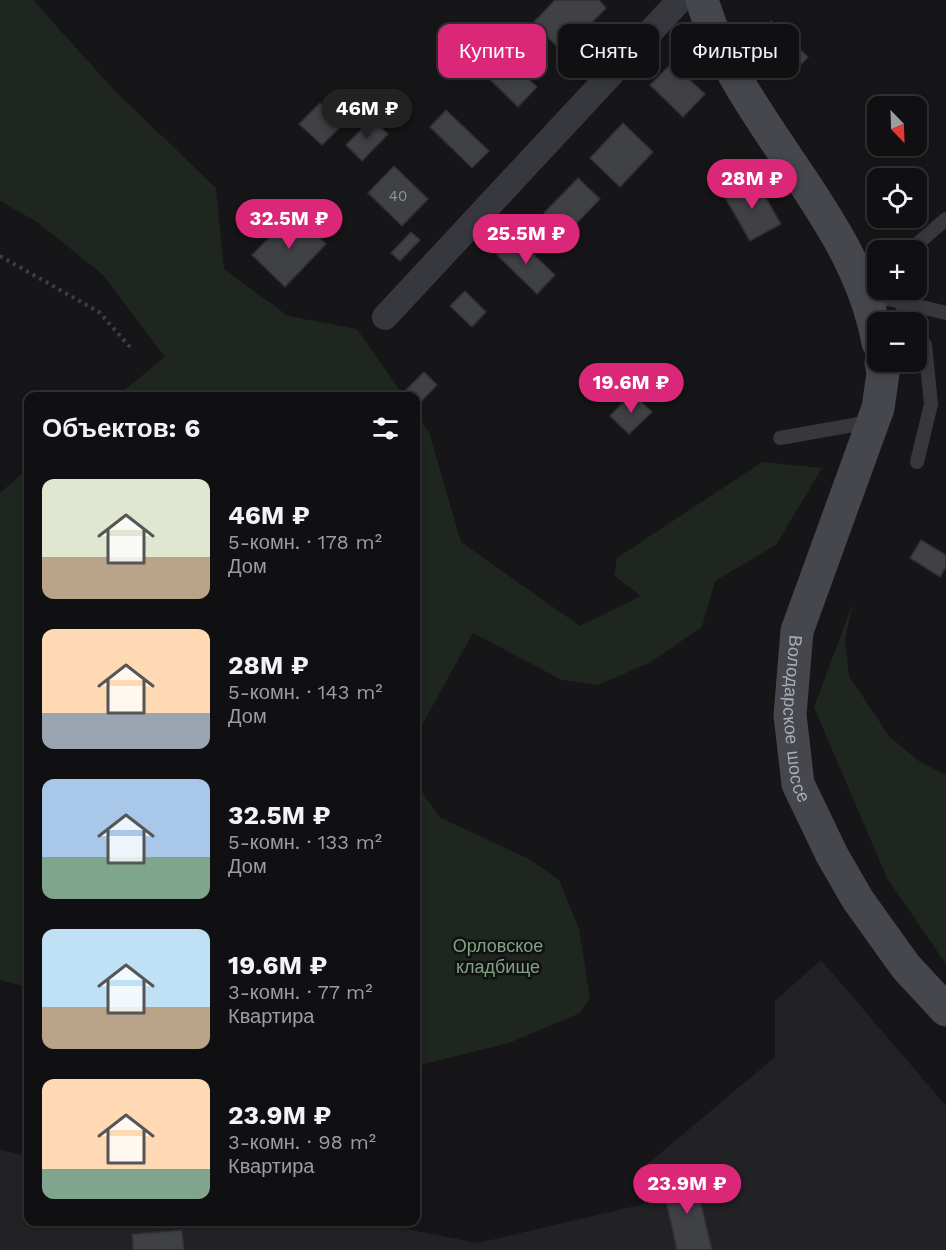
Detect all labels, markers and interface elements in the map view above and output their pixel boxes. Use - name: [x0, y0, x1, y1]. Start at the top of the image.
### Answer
- chip: Купить: [438, 24, 546, 78]
- chip: Снять: [558, 24, 659, 78]
- chip: Фильтры: [671, 24, 799, 78]
- pin: 46M ₽: [325, 89, 409, 140]
- text: 46M ₽: [336, 96, 398, 120]
- north arrow: [867, 96, 927, 156]
- map controls: [867, 96, 927, 372]
- pin: 28M ₽: [710, 159, 794, 210]
- text: 28M ₽: [721, 166, 783, 190]
- button: locate: [867, 168, 927, 228]
- house number: 40: [389, 187, 407, 205]
- pin: 32.5M ₽: [234, 199, 344, 250]
- text: 32.5M ₽: [250, 206, 328, 230]
- pin: 25.5M ₽: [471, 214, 581, 265]
- text: 25.5M ₽: [487, 221, 565, 245]
- button: +: [867, 240, 927, 300]
- button: −: [867, 312, 927, 372]
- pin: 19.6M ₽: [576, 363, 686, 414]
- text: 19.6M ₽: [593, 370, 669, 394]
- icon: filters: [369, 412, 402, 445]
- text: Объектов: 6: [42, 413, 200, 443]
- text: 46M ₽: [228, 500, 310, 530]
- icon: home: [90, 503, 162, 575]
- text: 5-комн. · 178 m²: [228, 530, 382, 554]
- text: Дом: [228, 554, 267, 578]
- street label: Володарское шоссе: [779, 634, 815, 805]
- text: 28M ₽: [228, 650, 309, 680]
- icon: home: [90, 653, 162, 725]
- text: 5-комн. · 143 m²: [228, 680, 383, 704]
- text: Дом: [228, 704, 267, 728]
- text: 32.5M ₽: [228, 800, 331, 830]
- icon: home: [90, 803, 162, 875]
- text: 5-комн. · 133 m²: [228, 830, 382, 854]
- text: Дом: [228, 854, 267, 878]
- park label: Орловское кладбище: [453, 935, 543, 977]
- text: 19.6M ₽: [228, 950, 327, 980]
- icon: home: [90, 953, 162, 1025]
- text: 3-комн. · 77 m²: [228, 980, 372, 1004]
- text: Квартира: [228, 1004, 314, 1028]
- text: 23.9M ₽: [228, 1100, 331, 1130]
- icon: home: [90, 1103, 162, 1175]
- text: 3-комн. · 98 m²: [228, 1130, 376, 1154]
- text: Квартира: [228, 1154, 314, 1178]
- pin: 23.9M ₽: [632, 1164, 742, 1215]
- text: 23.9M ₽: [647, 1171, 727, 1195]

